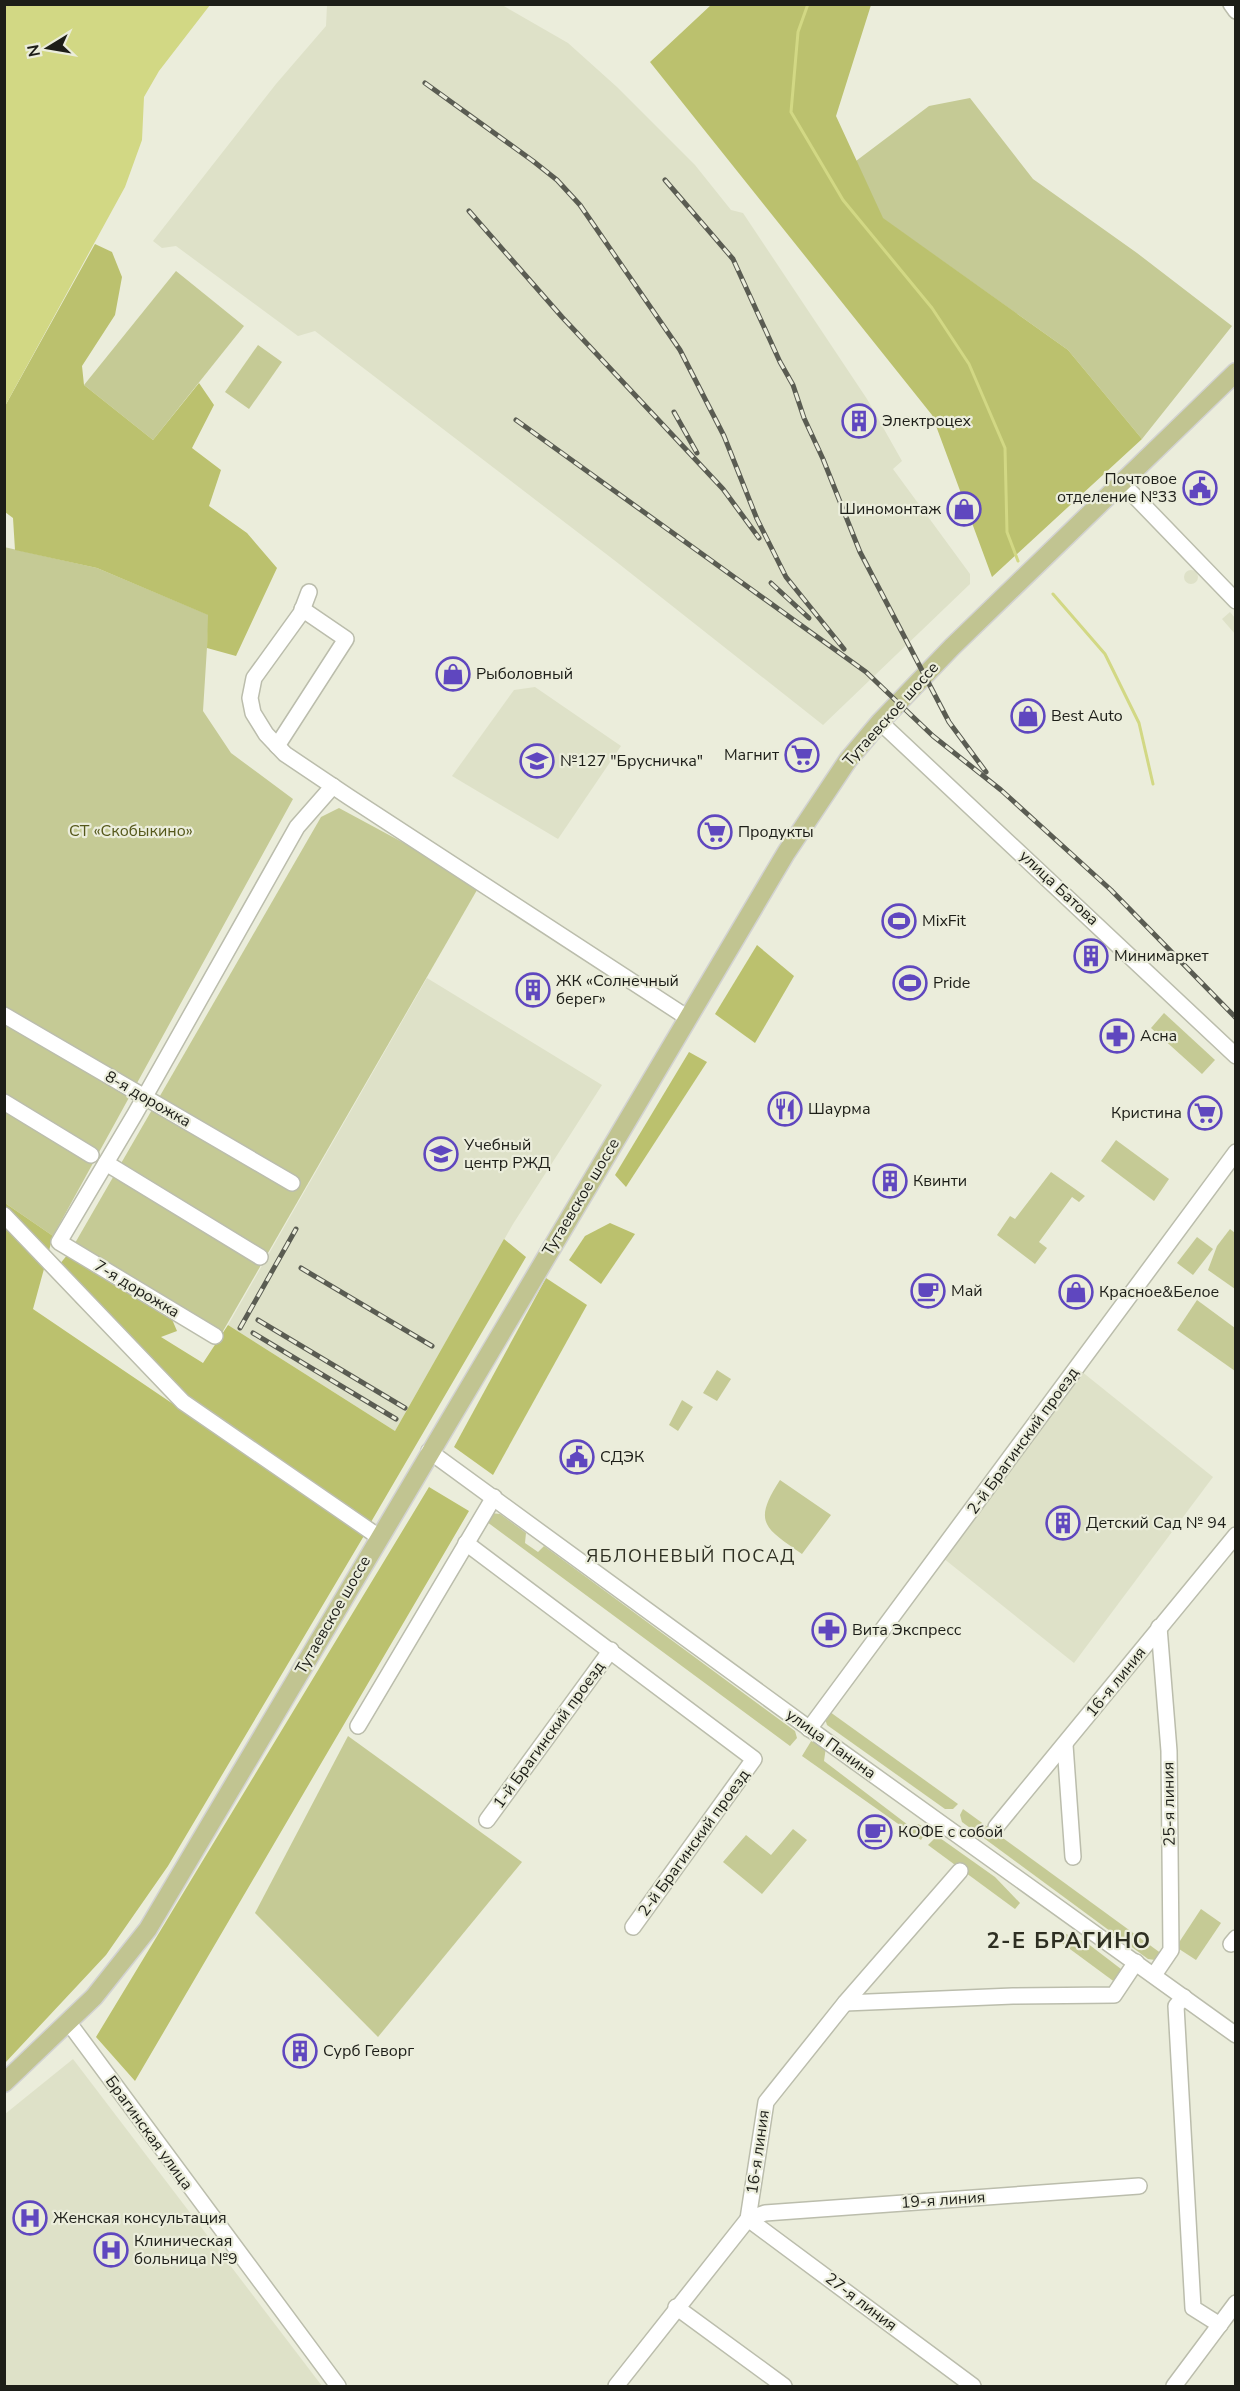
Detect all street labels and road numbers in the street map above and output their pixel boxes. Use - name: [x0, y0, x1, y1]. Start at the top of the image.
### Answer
- street label: Тутаевское шоссе: [838, 657, 944, 771]
- street label: улица Батова: [1014, 845, 1104, 931]
- street label: 8-я дорожка: [101, 1066, 195, 1132]
- street label: Тутаевское шоссе: [537, 1134, 625, 1260]
- street label: 7-я дорожка: [90, 1255, 184, 1323]
- street label: 2-й Брагинский проезд: [962, 1362, 1084, 1519]
- street label: Тутаевское шоссе: [290, 1552, 376, 1678]
- street label: 16-я линия: [1081, 1642, 1151, 1722]
- street label: 1-й Брагинский проезд: [488, 1656, 610, 1813]
- street label: улица Панина: [782, 1704, 880, 1784]
- street label: 25-я линия: [1157, 1762, 1181, 1846]
- street label: 2-й Брагинский проезд: [633, 1764, 755, 1921]
- street label: Брагинская улица: [100, 2071, 198, 2195]
- street label: 16-я линия: [741, 2109, 775, 2195]
- street label: 19-я линия: [900, 2186, 986, 2214]
- street label: 27-я линия: [821, 2268, 901, 2336]

